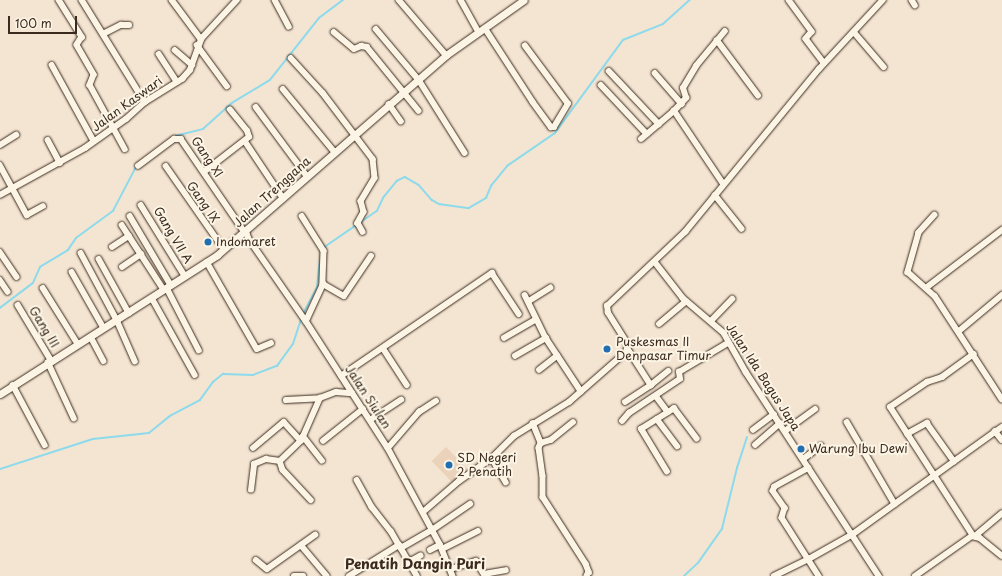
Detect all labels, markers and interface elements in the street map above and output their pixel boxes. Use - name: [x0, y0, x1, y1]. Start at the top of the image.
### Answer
- scale bar: [10, 8, 79, 34]
- text: 100 m: [15, 14, 52, 32]
- street label: Jalan Kaswari: [89, 74, 165, 134]
- street label: Gang XI: [188, 134, 226, 180]
- street label: Jalan Trenggana: [231, 154, 313, 230]
- street label: Gang IX: [184, 179, 222, 225]
- street label: Gang VII A: [150, 204, 196, 266]
- place label: Indomaret: [216, 235, 276, 249]
- marker: Indomaret: [203, 237, 213, 247]
- street label: Gang III: [26, 304, 62, 350]
- street label: Jalan Ida Bagus Japa: [723, 320, 803, 434]
- place label: Puskesmas II Denpasar Timur: [616, 335, 711, 363]
- marker: Puskesmas II Denpasar Timur: [601, 343, 613, 355]
- street label: Jalan Siulan: [342, 363, 394, 431]
- place label: Warung Ibu Dewi: [809, 442, 908, 456]
- marker: Warung Ibu Dewi: [796, 444, 806, 454]
- place label: SD Negeri 2 Penatih: [457, 451, 516, 479]
- marker: SD Negeri 2 Penatih: [444, 460, 454, 470]
- district label: Penatih Dangin Puri: [344, 556, 486, 572]

